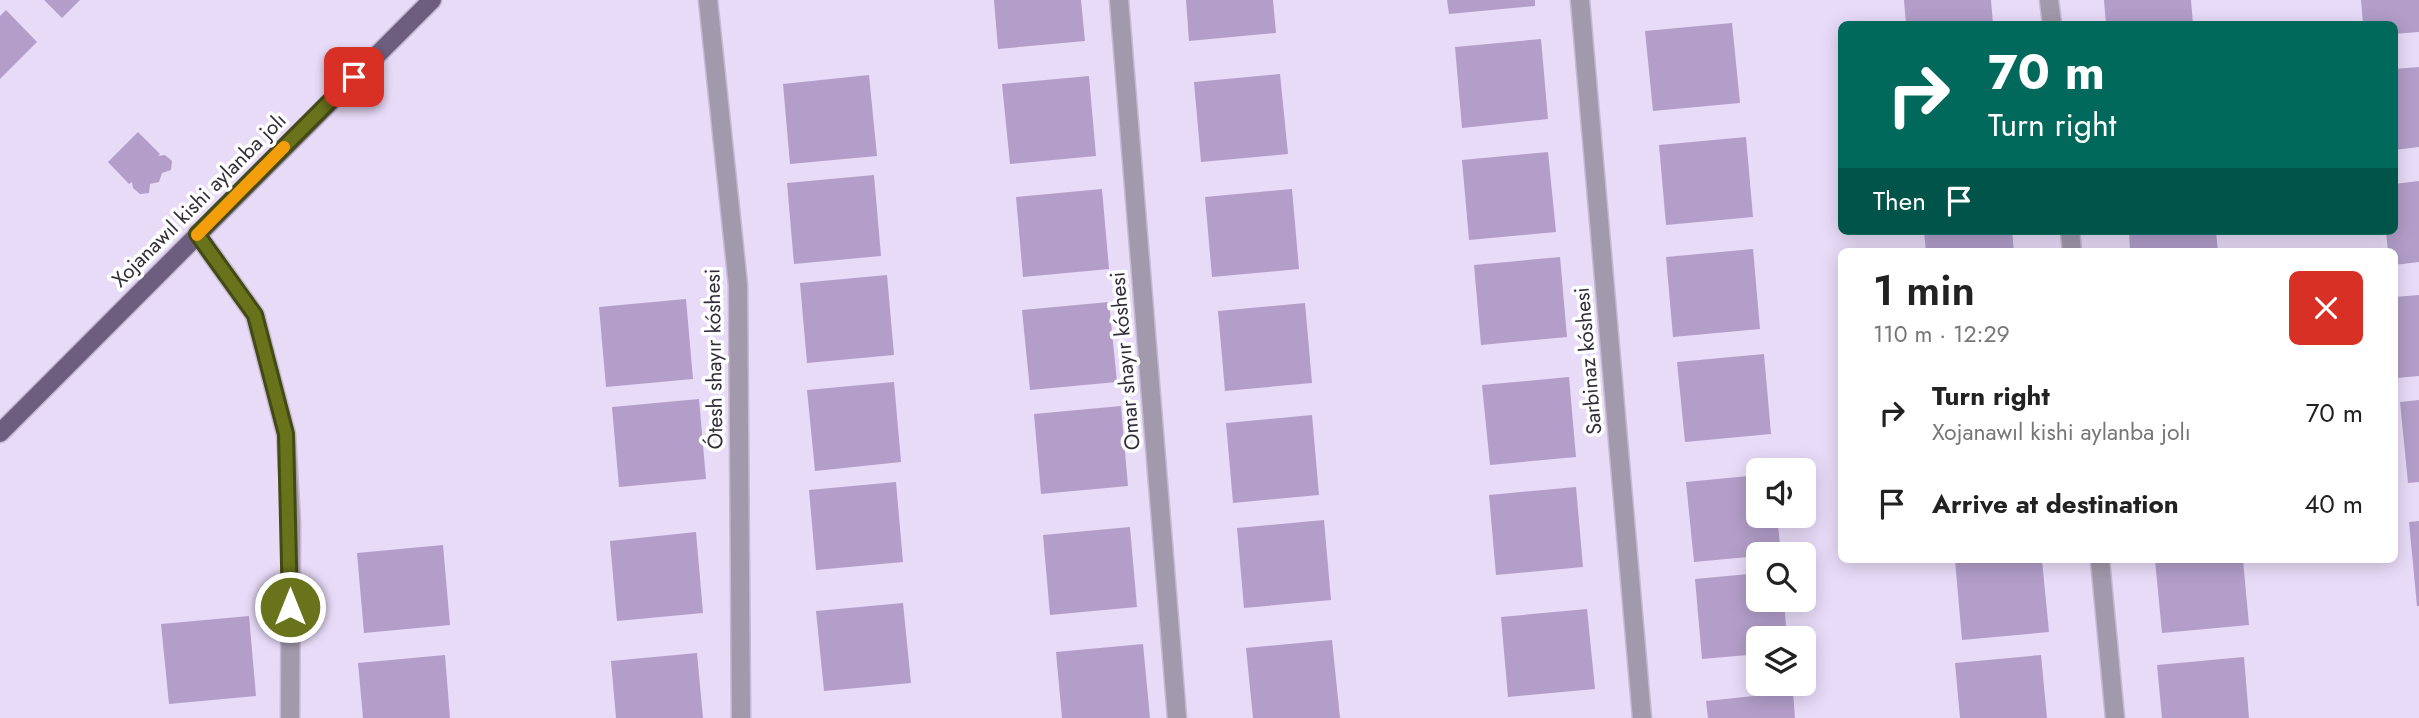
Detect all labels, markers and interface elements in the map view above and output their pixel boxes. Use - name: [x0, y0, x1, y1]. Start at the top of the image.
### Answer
- text: 70 m: [1988, 37, 2105, 107]
- pin: [324, 47, 384, 107]
- icon: right: [1873, 49, 1964, 140]
- icon: arrive: [335, 58, 373, 96]
- text: Turn right: [1988, 102, 2117, 148]
- street label: Xojanawıl kishi aylanba jolı: [105, 106, 293, 294]
- text: Then: [1873, 182, 1926, 220]
- icon: arrive: [1940, 182, 1978, 220]
- text: 1 min: [1873, 260, 1975, 321]
- street label: Ótesh shayır kóshesi: [697, 268, 731, 450]
- street label: Omar shayır kóshesi: [1102, 271, 1148, 451]
- button: close: [2289, 271, 2363, 345]
- street label: Sarbinaz kóshesi: [1567, 286, 1609, 436]
- text: 110 m · 12:29: [1873, 317, 2010, 351]
- text: Turn right: [1932, 377, 2050, 415]
- icon: right: [1873, 394, 1911, 432]
- text: 70 m: [2306, 394, 2363, 432]
- text: Xojanawıl kishi aylanba jolı: [1932, 415, 2191, 449]
- map controls: [1746, 458, 1816, 696]
- button: sound: [1746, 458, 1816, 528]
- icon: arrive: [1873, 485, 1911, 523]
- text: Arrive at destination: [1932, 485, 2179, 523]
- text: 40 m: [2304, 485, 2363, 523]
- button: search: [1746, 542, 1816, 612]
- position arrow: [253, 570, 327, 644]
- button: layers: [1746, 626, 1816, 696]

